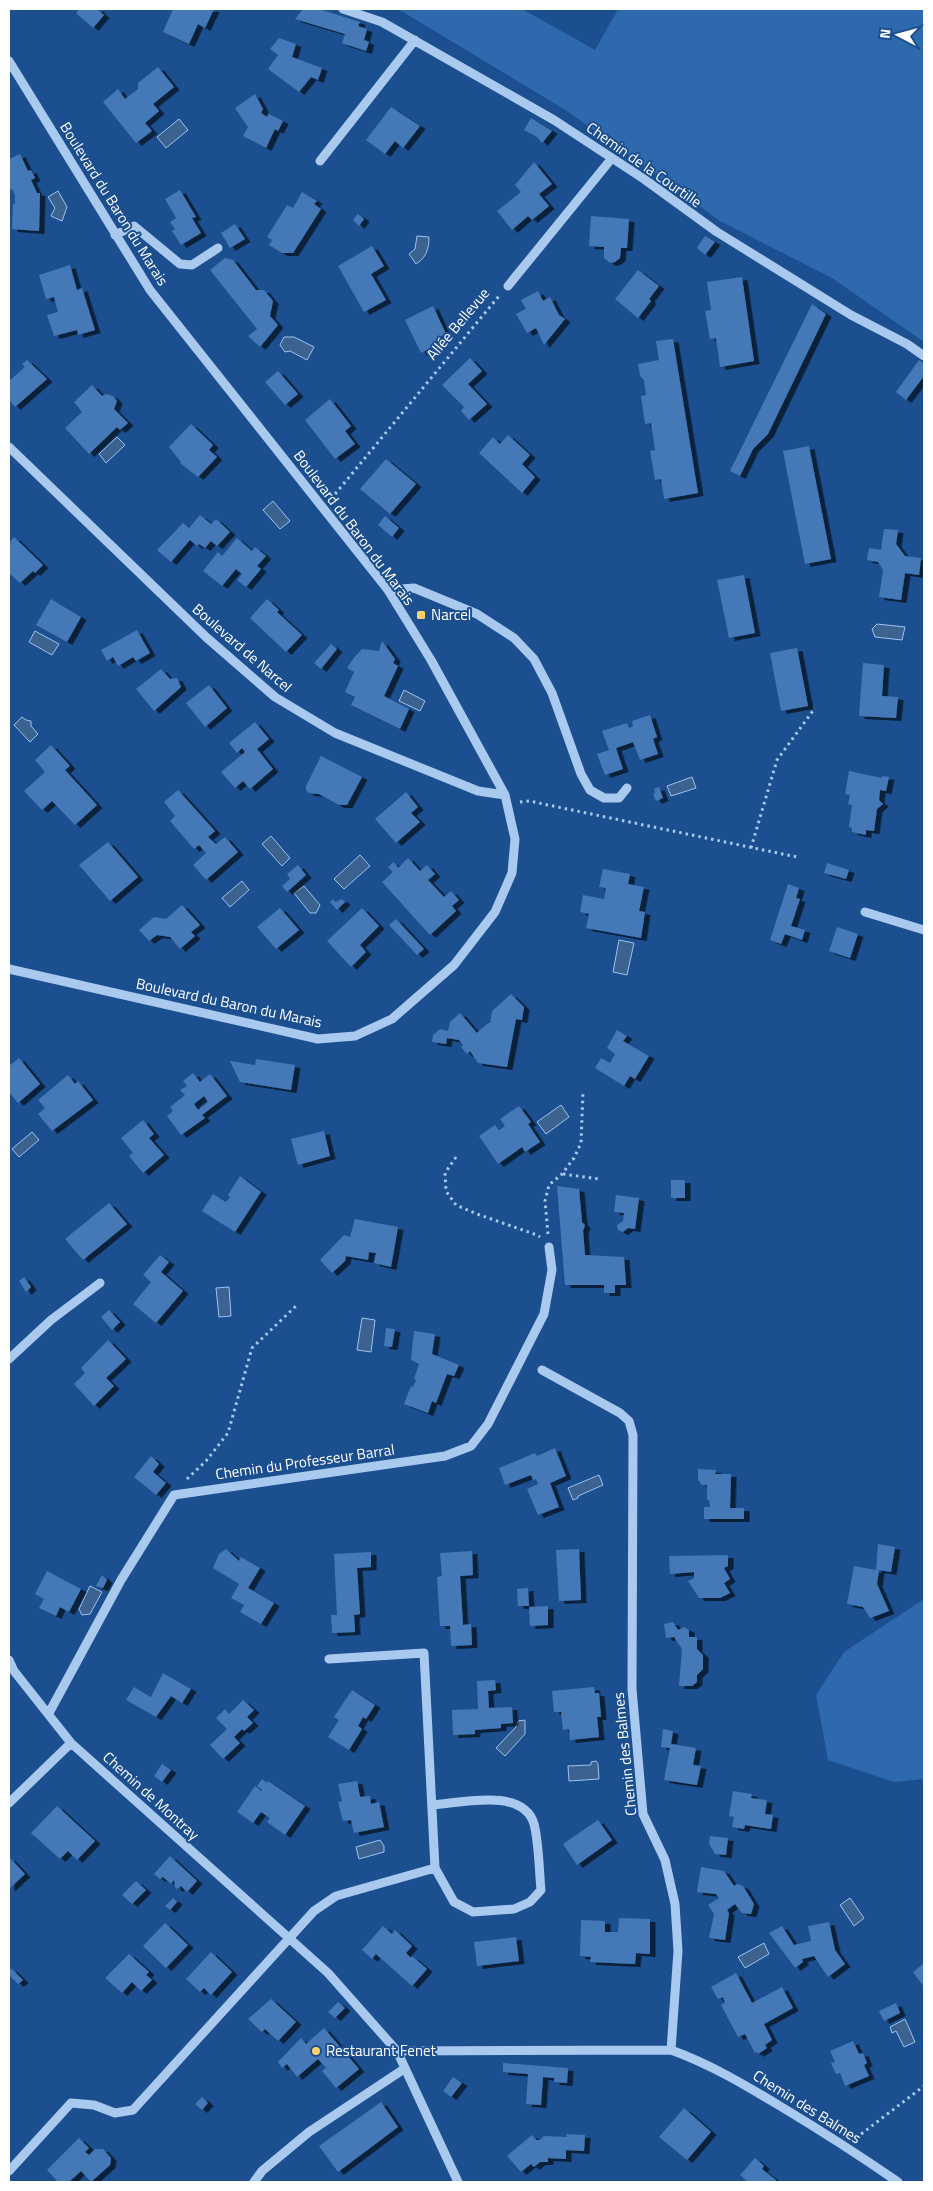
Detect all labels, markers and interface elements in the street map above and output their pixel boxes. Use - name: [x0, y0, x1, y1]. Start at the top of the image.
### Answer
- north arrow: [873, 10, 923, 60]
- text: N: [874, 28, 896, 40]
- street label: Chemin de la Courtille: [582, 116, 707, 213]
- street label: Boulevard du Baron du Marais: [54, 117, 174, 290]
- street label: Allée Bellevue: [420, 282, 495, 365]
- street label: Boulevard du Baron du Marais: [288, 445, 421, 610]
- street label: Boulevard de Narcel: [187, 598, 297, 698]
- place label: Narcel: [431, 603, 471, 626]
- marker: Narcel: [415, 609, 427, 621]
- street label: Boulevard du Baron du Marais: [134, 972, 324, 1033]
- street label: Chemin du Professeur Barral: [214, 1438, 396, 1485]
- street label: Chemin des Balmes: [607, 1691, 642, 1817]
- street label: Chemin de Montray: [98, 1746, 205, 1845]
- place label: Restaurant Fenet: [326, 2039, 436, 2062]
- marker: Restaurant Fenet: [310, 2045, 322, 2057]
- street label: Chemin des Balmes: [749, 2064, 866, 2149]

